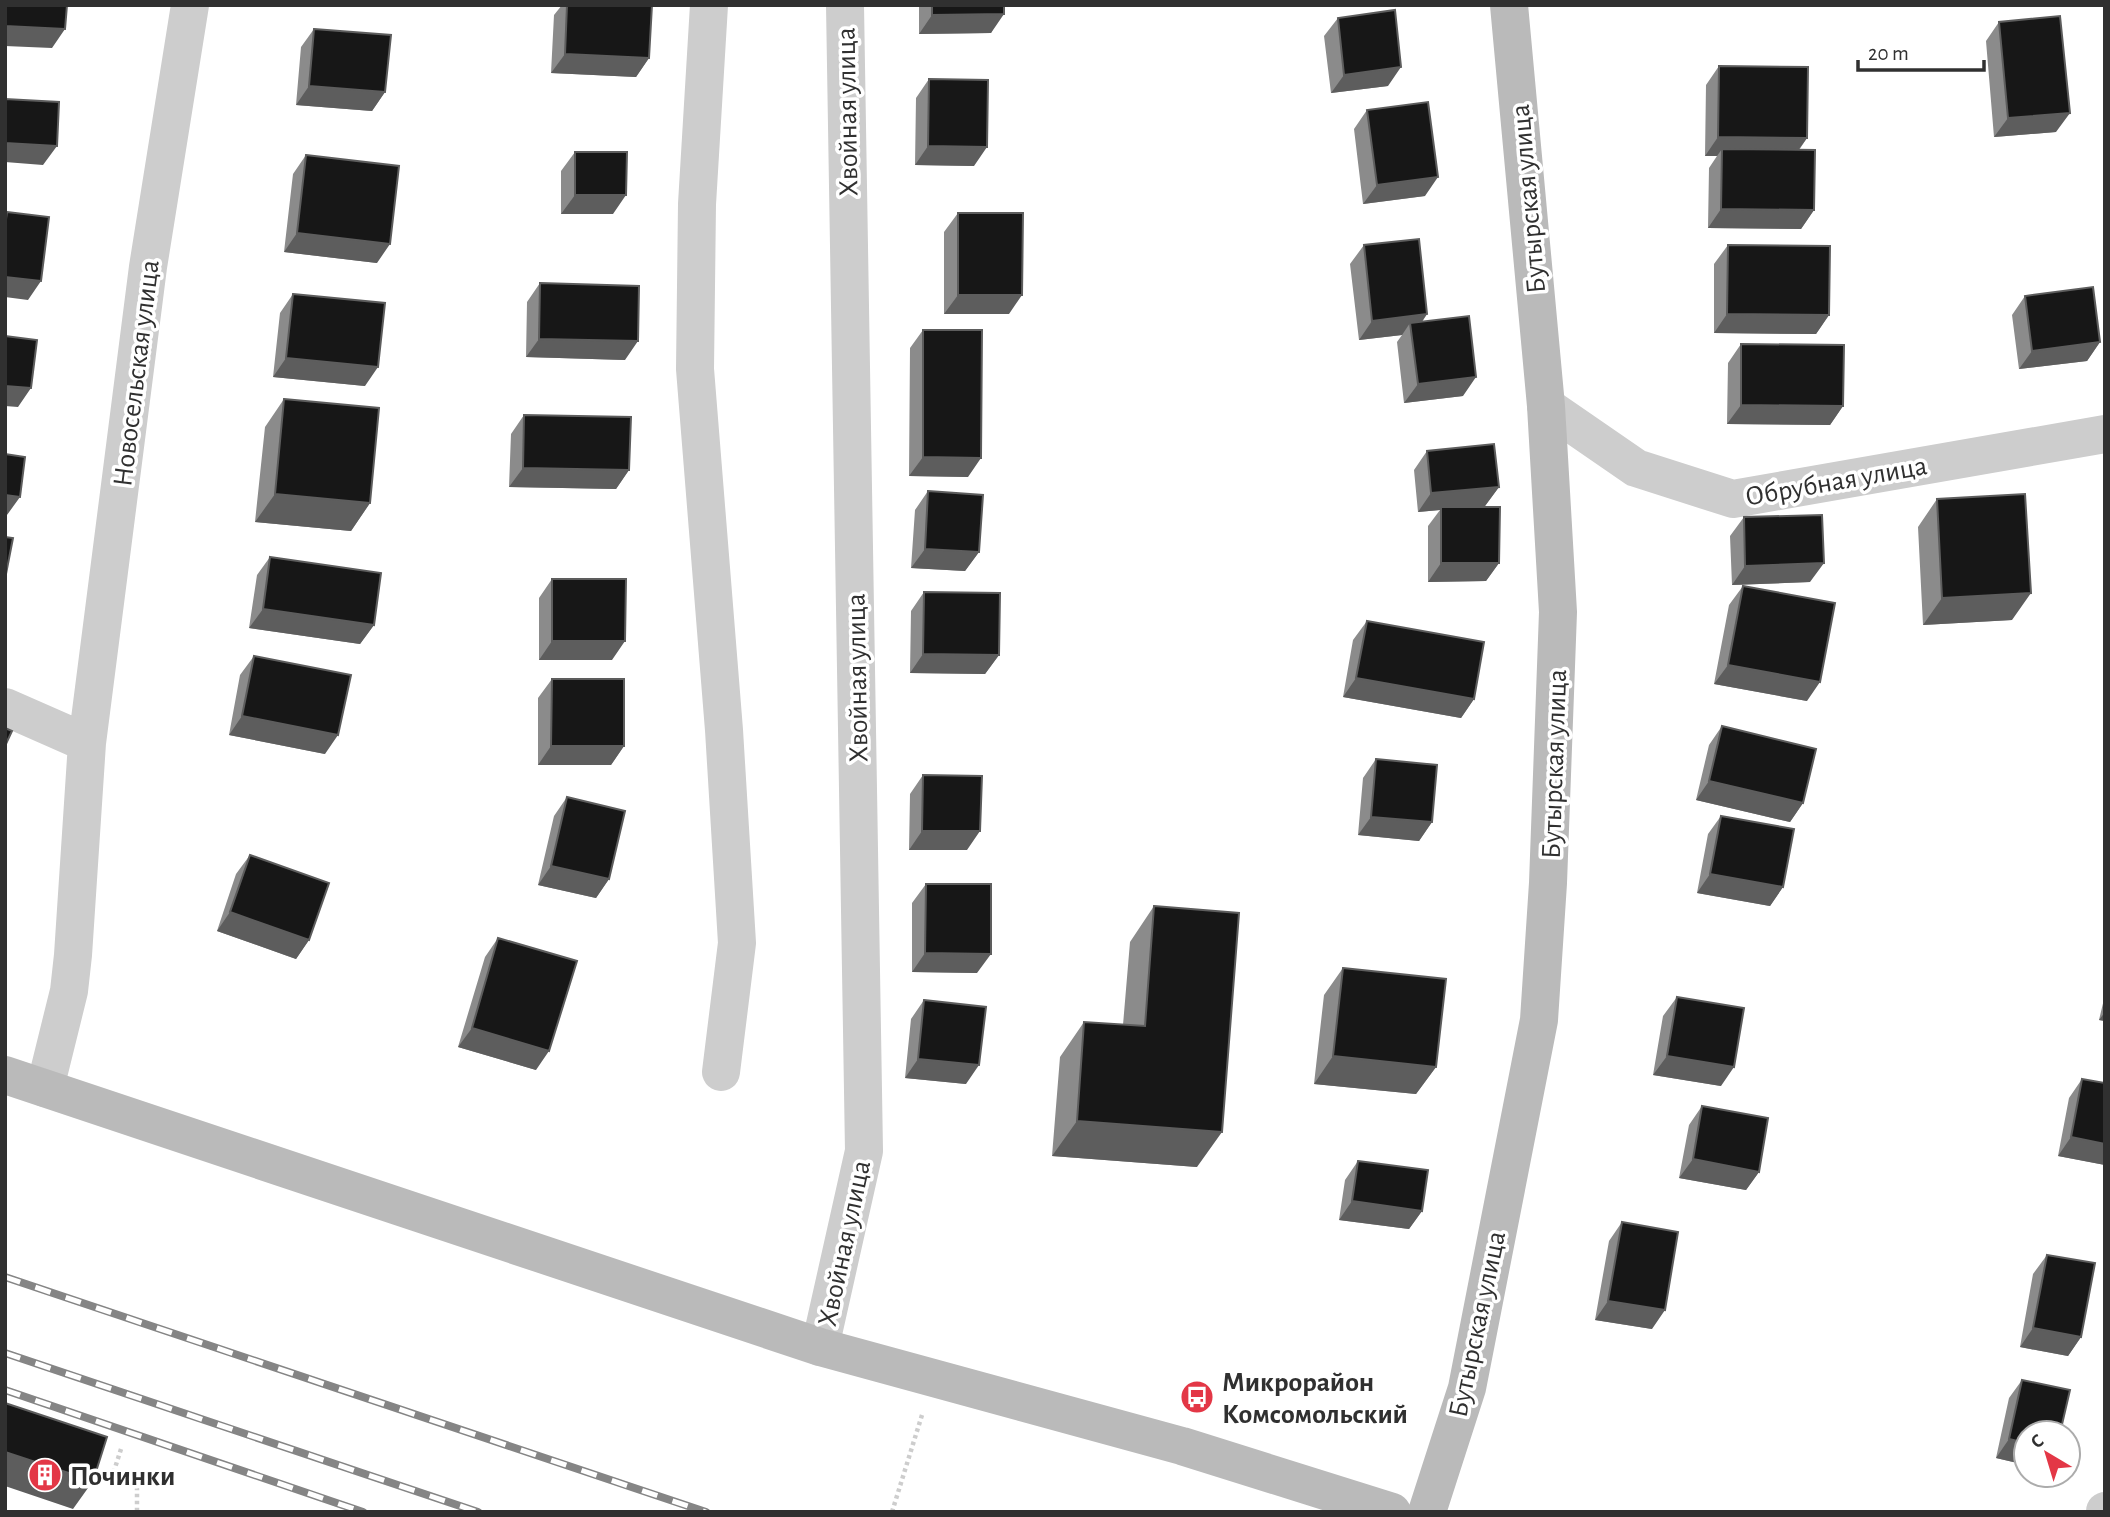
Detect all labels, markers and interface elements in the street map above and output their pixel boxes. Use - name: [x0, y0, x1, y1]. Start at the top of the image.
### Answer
- street label: Хвойная улица: [833, 27, 863, 197]
- scale bar: [1858, 28, 1984, 72]
- text: 20 m: [1868, 43, 1909, 64]
- street label: Бутырская улица: [1507, 103, 1551, 295]
- street label: Новосельская улица: [109, 258, 165, 488]
- street label: Обрубная улица: [1743, 452, 1930, 512]
- street label: Хвойная улица: [843, 593, 873, 763]
- street label: Бутырская улица: [1538, 669, 1572, 859]
- street label: Хвойная улица: [814, 1158, 876, 1329]
- street label: Бутырская улица: [1445, 1229, 1511, 1420]
- place label: Микрорайон Комсомольский: [1222, 1369, 1408, 1429]
- bus stop icon: Микрорайон Комсомольский: [1178, 1378, 1216, 1416]
- north arrow: [2012, 1419, 2082, 1489]
- text: С: [2027, 1431, 2047, 1453]
- building icon: Починки: [26, 1456, 64, 1494]
- place label: Починки: [70, 1463, 175, 1491]

